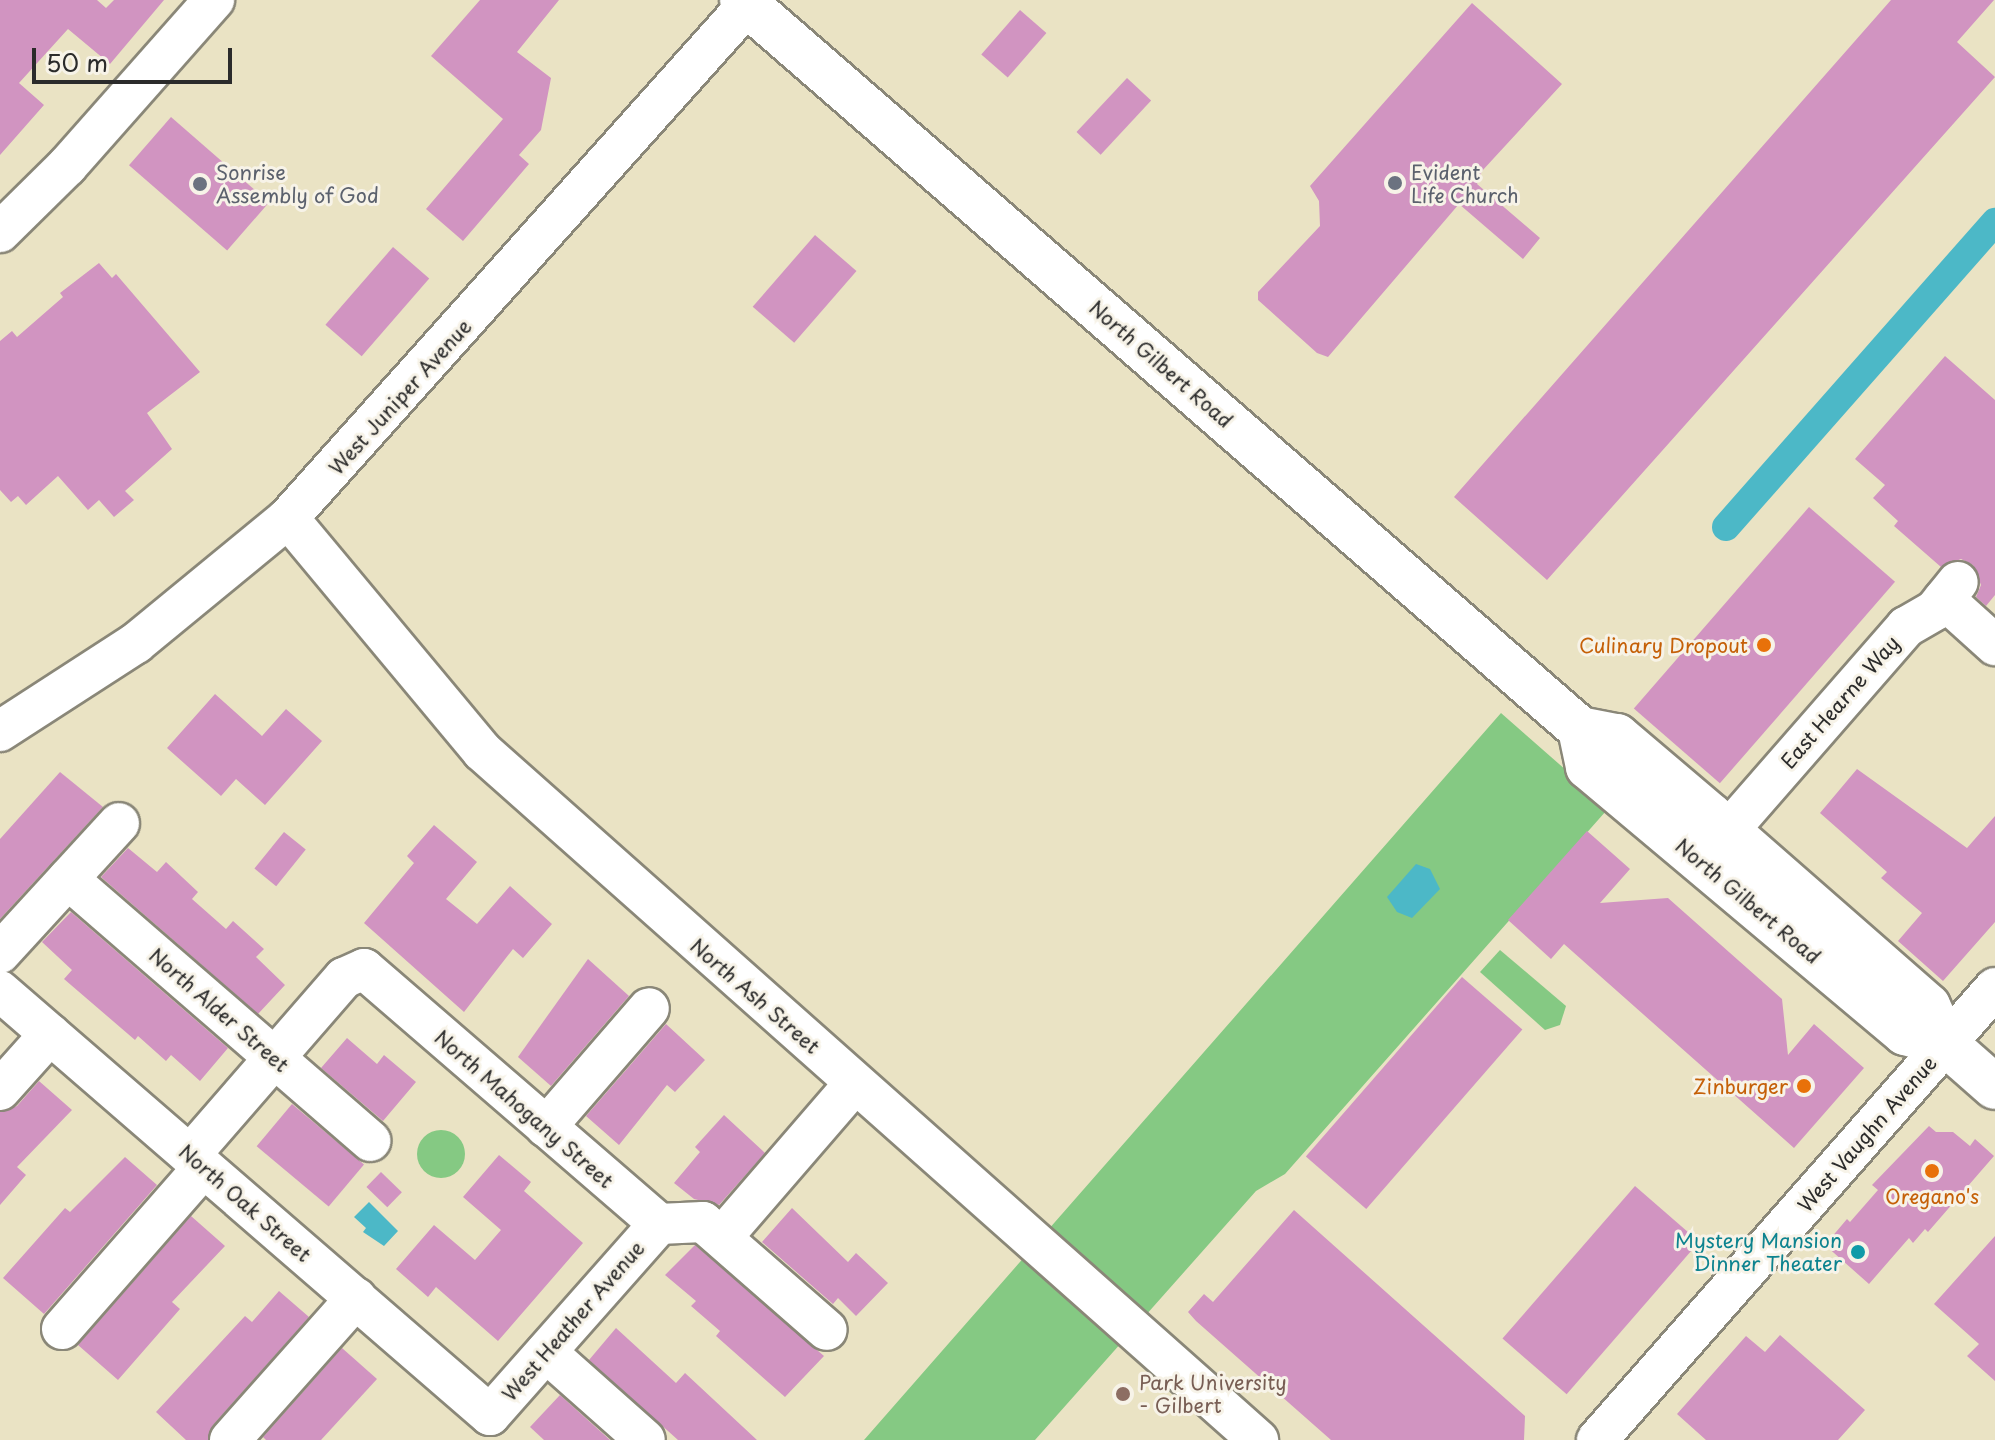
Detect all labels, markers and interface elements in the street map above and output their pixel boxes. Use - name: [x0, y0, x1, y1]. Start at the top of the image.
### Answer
- scale bar: [36, 32, 236, 82]
- text: 50 m: [46, 44, 108, 80]
- place label: Sonrise Assembly of God: [216, 160, 379, 207]
- place label: Evident Life Church: [1411, 160, 1521, 207]
- marker: Evident Life Church: [1386, 174, 1404, 192]
- marker: Sonrise Assembly of God: [191, 175, 209, 193]
- street label: North Gilbert Road: [1083, 294, 1239, 434]
- street label: West Juniper Avenue: [324, 314, 476, 480]
- street label: East Hearne Way: [1776, 631, 1904, 773]
- place label: Culinary Dropout: [1580, 633, 1748, 657]
- marker: Culinary Dropout: [1755, 636, 1773, 654]
- street label: North Gilbert Road: [1669, 832, 1827, 970]
- street label: North Ash Street: [685, 933, 825, 1059]
- street label: North Alder Street: [143, 942, 295, 1078]
- street label: North Mahogany Street: [430, 1025, 618, 1193]
- street label: West Vaughn Avenue: [1792, 1051, 1942, 1217]
- place label: Zinburger: [1693, 1074, 1788, 1098]
- marker: Zinburger: [1795, 1077, 1813, 1095]
- street label: North Oak Street: [173, 1139, 317, 1267]
- marker: Oregano's: [1923, 1162, 1941, 1180]
- place label: Oregano's: [1885, 1184, 1979, 1208]
- place label: Mystery Mansion Dinner Theater: [1675, 1228, 1842, 1275]
- street label: West Heather Avenue: [497, 1236, 649, 1406]
- marker: Mystery Mansion Dinner Theater: [1849, 1243, 1867, 1261]
- place label: Park University - Gilbert: [1139, 1370, 1286, 1417]
- marker: Park University - Gilbert: [1114, 1385, 1132, 1403]

